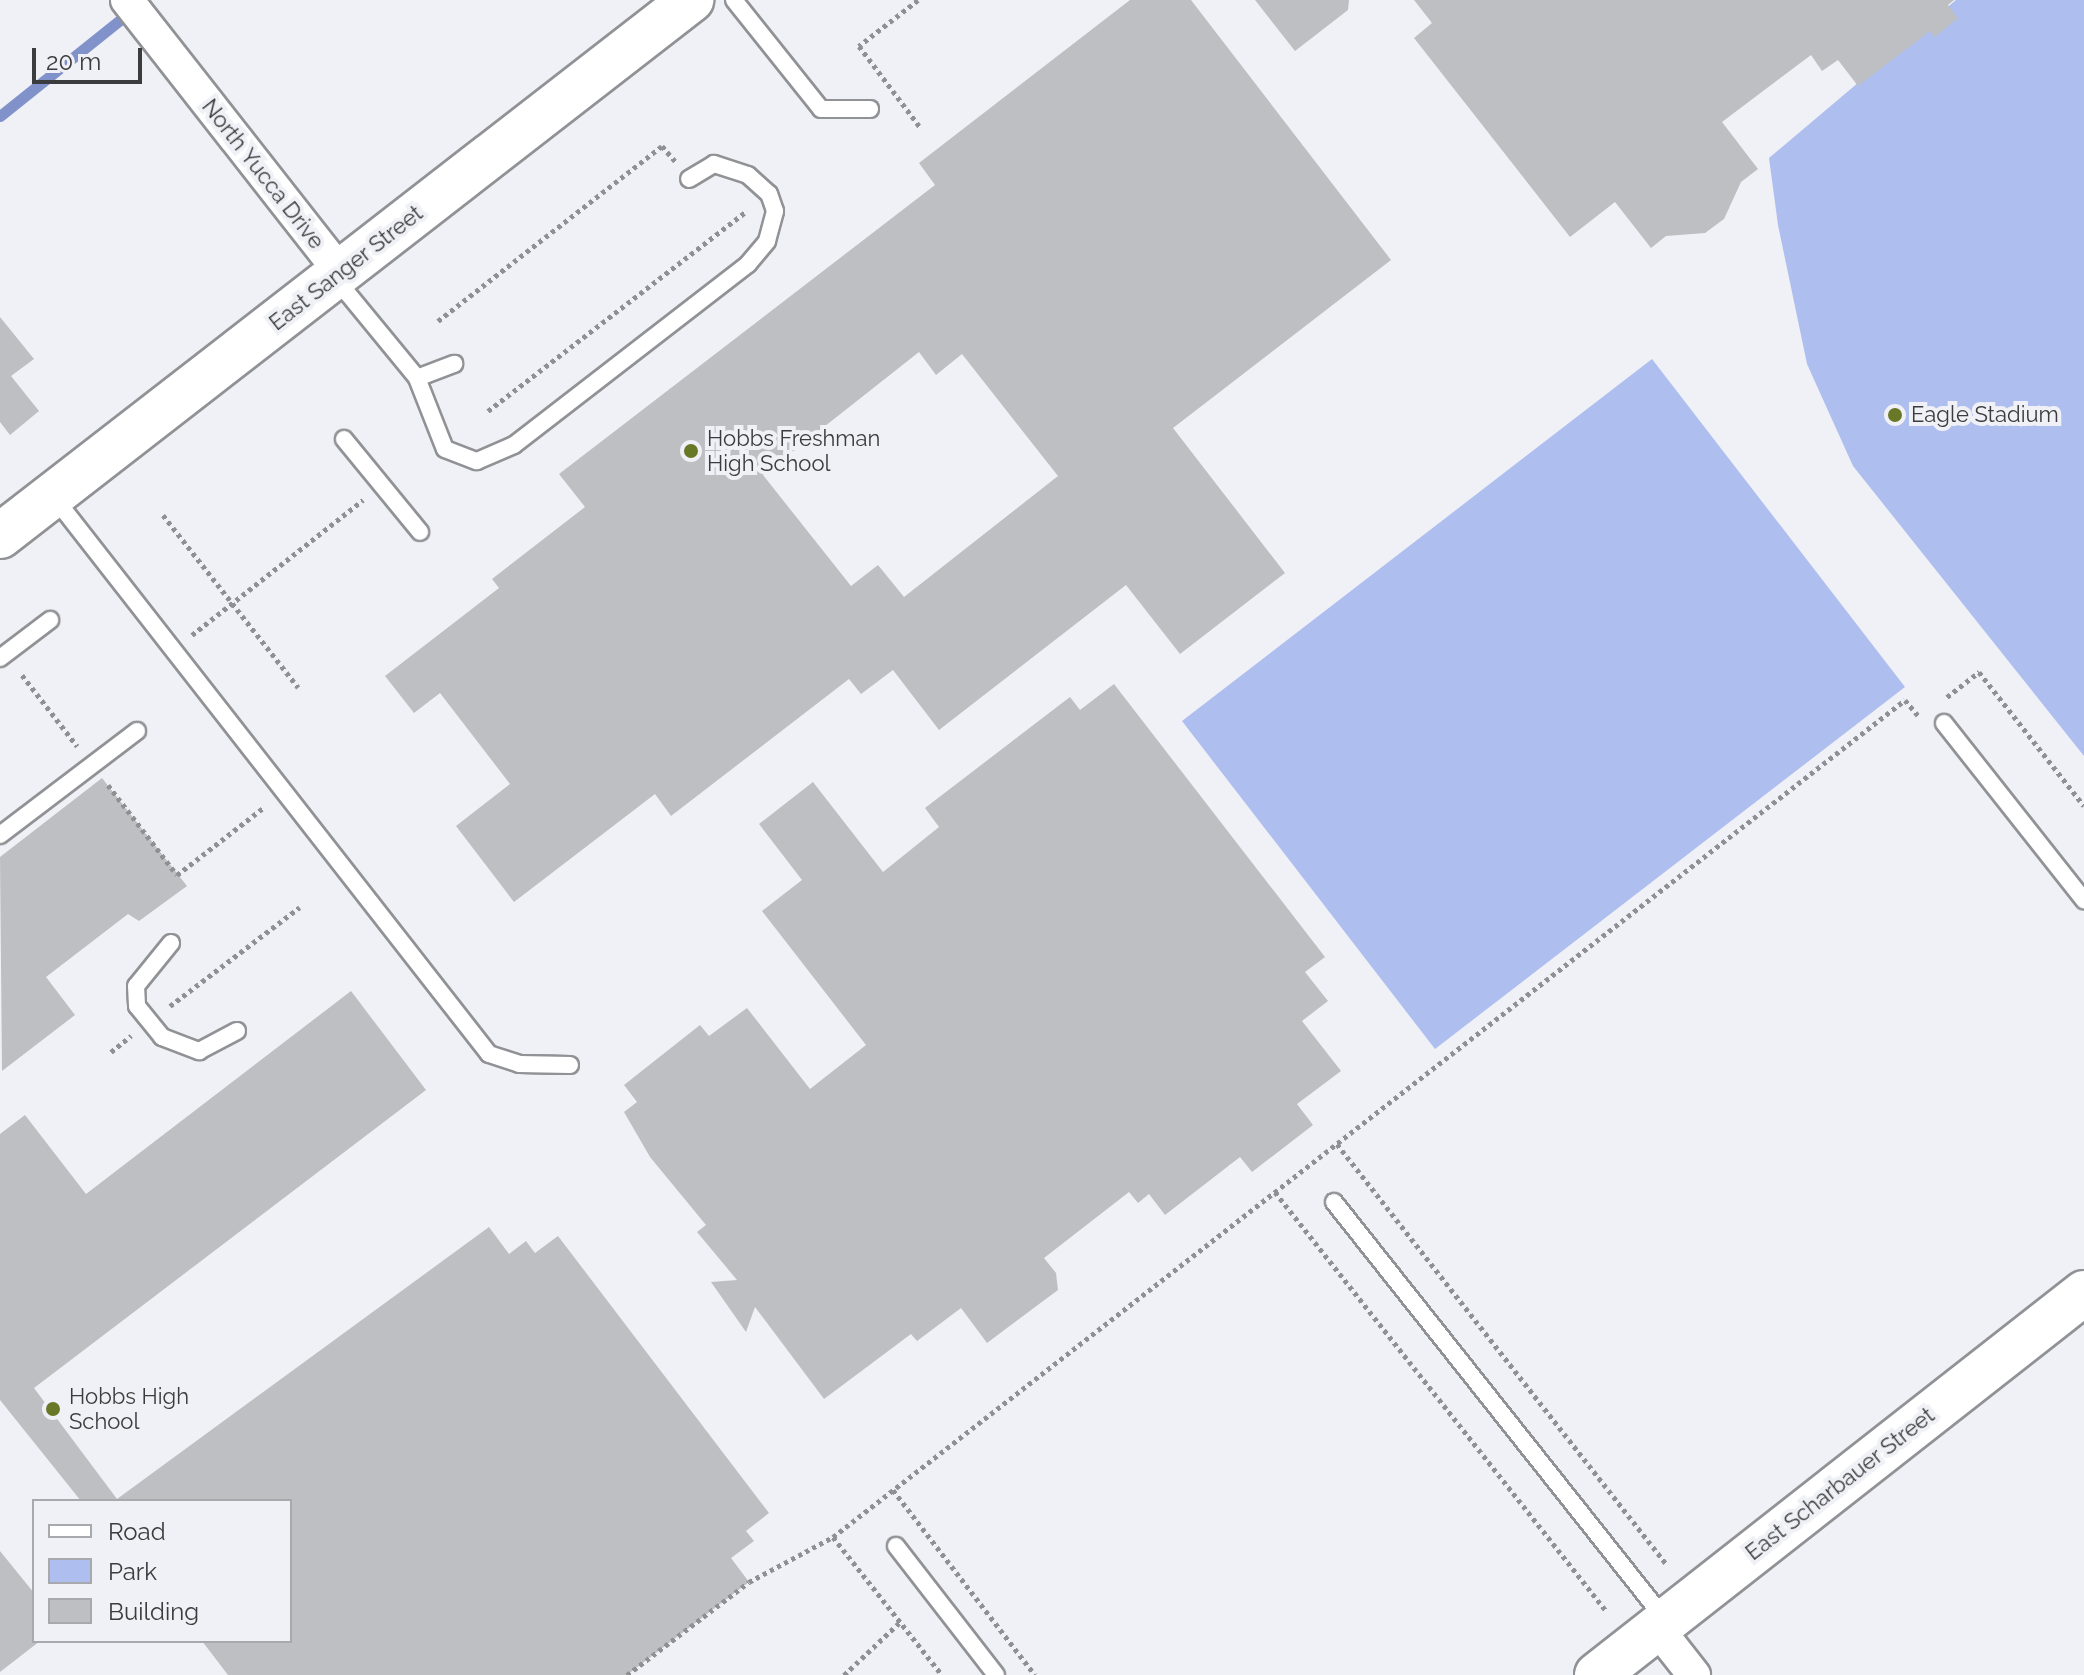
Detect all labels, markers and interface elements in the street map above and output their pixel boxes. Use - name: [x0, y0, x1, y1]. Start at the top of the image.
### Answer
- scale bar: [36, 32, 146, 82]
- text: 20 m: [46, 47, 101, 76]
- street label: North Yucca Drive: [196, 94, 330, 254]
- street label: East Sanger Street: [264, 200, 428, 336]
- place label: Eagle Stadium: [1911, 402, 2059, 428]
- marker: Eagle Stadium: [1886, 406, 1904, 424]
- place label: Hobbs Freshman High School: [707, 425, 880, 476]
- marker: Hobbs Freshman High School: [682, 442, 700, 460]
- place label: Hobbs High School: [69, 1383, 189, 1434]
- marker: Hobbs High School: [44, 1400, 62, 1418]
- street label: East Scharbauer Street: [1740, 1402, 1940, 1566]
- legend: [32, 1499, 292, 1643]
- text: Road: [108, 1517, 166, 1546]
- text: Park: [108, 1557, 157, 1586]
- text: Building: [108, 1597, 199, 1626]

